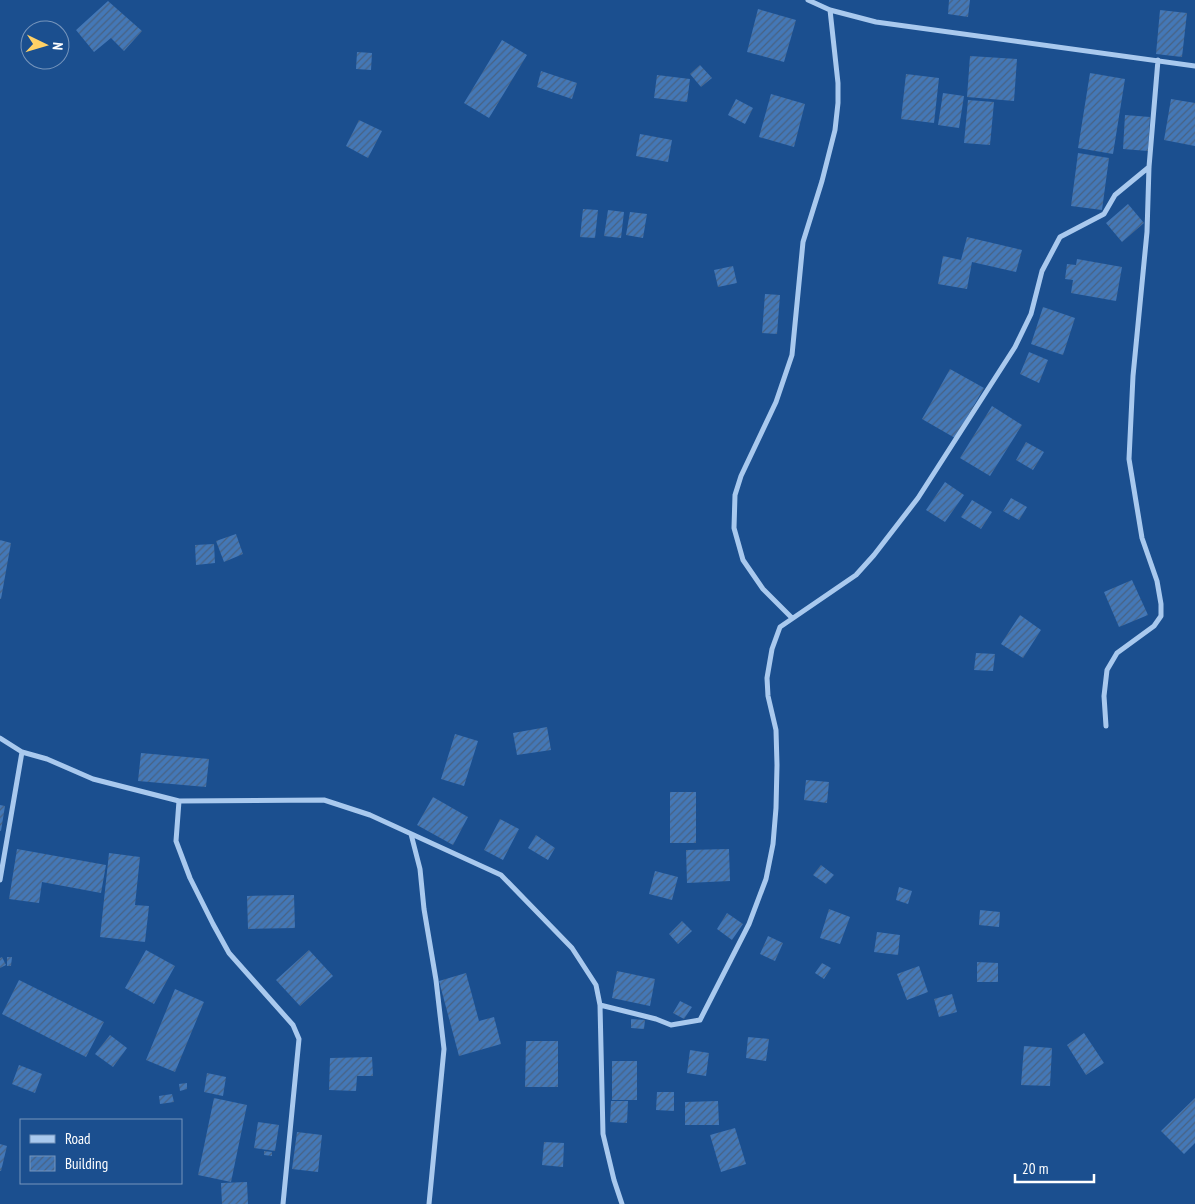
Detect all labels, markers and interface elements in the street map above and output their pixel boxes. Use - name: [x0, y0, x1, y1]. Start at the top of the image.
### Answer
- north arrow: [20, 20, 70, 70]
- text: N: [49, 42, 67, 51]
- legend: [20, 1119, 182, 1184]
- text: Road: [65, 1129, 91, 1148]
- scale bar: [1015, 1152, 1094, 1184]
- text: Building: [65, 1154, 108, 1173]
- text: 20 m: [1022, 1159, 1048, 1178]

